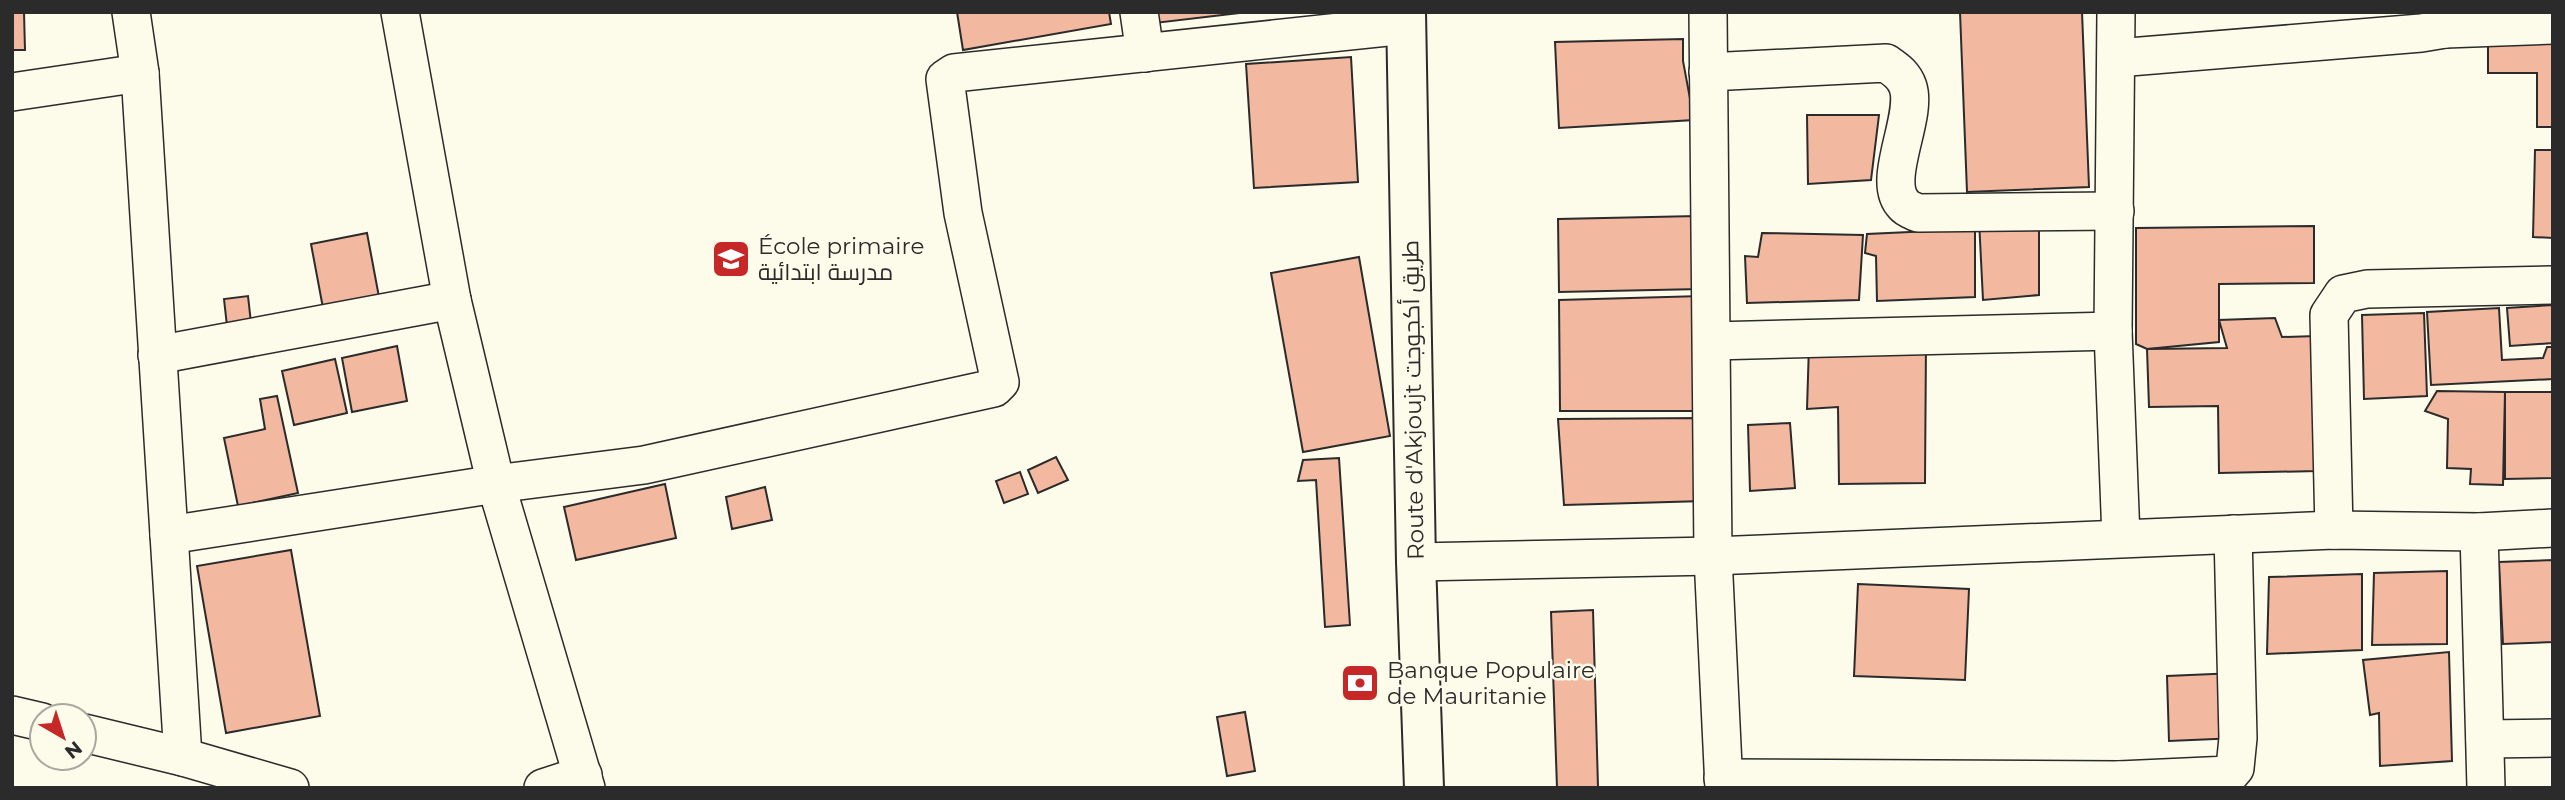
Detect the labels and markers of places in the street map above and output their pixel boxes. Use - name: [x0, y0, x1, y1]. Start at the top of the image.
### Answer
- place label: École primaire مدرسة ابتدائية: [758, 232, 924, 286]
- school or university icon: École primaire مدرسة ابتدائية: [710, 238, 752, 280]
- place label: Banque Populaire de Mauritanie: [1387, 656, 1595, 710]
- bank icon: Banque Populaire de Mauritanie: [1339, 662, 1381, 704]

